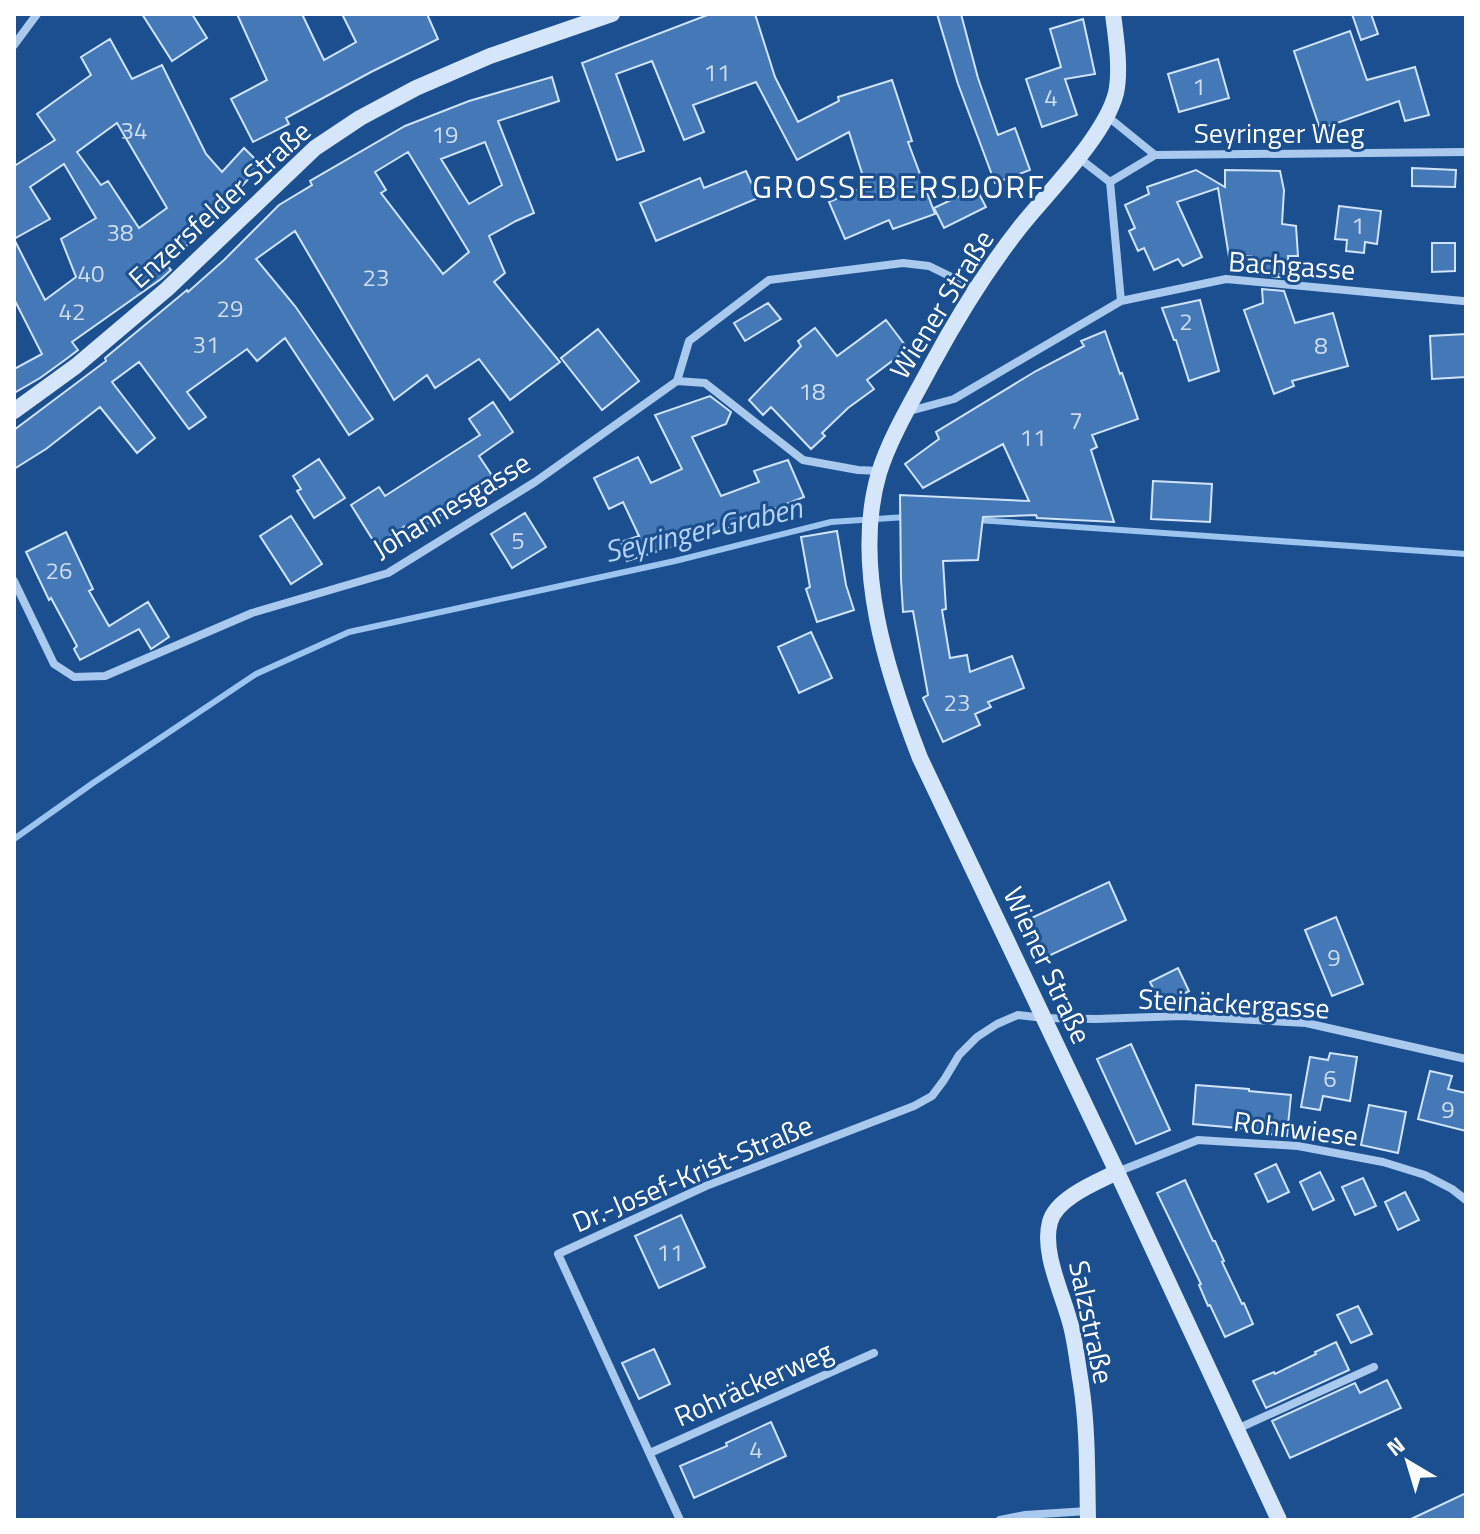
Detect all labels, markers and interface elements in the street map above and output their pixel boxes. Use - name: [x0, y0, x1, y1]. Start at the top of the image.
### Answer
- house number: 11: [704, 54, 730, 90]
- house number: 1: [1192, 68, 1206, 104]
- house number: 4: [1044, 79, 1058, 115]
- street label: Enzersfelder Straße: [118, 110, 320, 298]
- street label: Seyringer Weg: [1194, 111, 1364, 154]
- house number: 34: [121, 112, 147, 148]
- house number: 19: [432, 116, 458, 152]
- district label: GROSSEBERSDORF: [752, 162, 1046, 210]
- house number: 1: [1351, 207, 1365, 243]
- house number: 38: [107, 214, 133, 250]
- street label: Wiener Straße: [878, 221, 1004, 387]
- street label: Bachgasse: [1227, 239, 1357, 291]
- house number: 40: [78, 255, 104, 291]
- house number: 23: [363, 259, 389, 295]
- house number: 29: [217, 290, 243, 326]
- house number: 42: [59, 293, 85, 329]
- house number: 2: [1179, 303, 1193, 339]
- house number: 31: [193, 326, 219, 362]
- house number: 8: [1314, 327, 1328, 363]
- house number: 18: [799, 373, 825, 409]
- house number: 7: [1069, 402, 1083, 438]
- house number: 11: [1020, 419, 1046, 455]
- street label: Johannesgasse: [364, 441, 538, 569]
- water label: Seyringer Graben: [599, 484, 808, 574]
- house number: 5: [511, 522, 525, 558]
- house number: 26: [46, 552, 72, 588]
- house number: 23: [944, 684, 970, 720]
- street label: Wiener Straße: [993, 879, 1103, 1051]
- house number: 9: [1327, 939, 1341, 975]
- street label: Steinäckergasse: [1137, 977, 1331, 1029]
- house number: 6: [1323, 1060, 1337, 1096]
- house number: 9: [1441, 1091, 1455, 1127]
- street label: Rohrwiese: [1231, 1099, 1361, 1157]
- street label: Dr.-Josef-Krist-Straße: [565, 1103, 819, 1243]
- house number: 11: [657, 1234, 683, 1270]
- street label: Salzstraße: [1058, 1256, 1126, 1388]
- street label: Rohräckerweg: [667, 1329, 839, 1437]
- north arrow: [1368, 1422, 1448, 1502]
- text: N: [1379, 1428, 1412, 1464]
- house number: 4: [749, 1431, 763, 1467]

